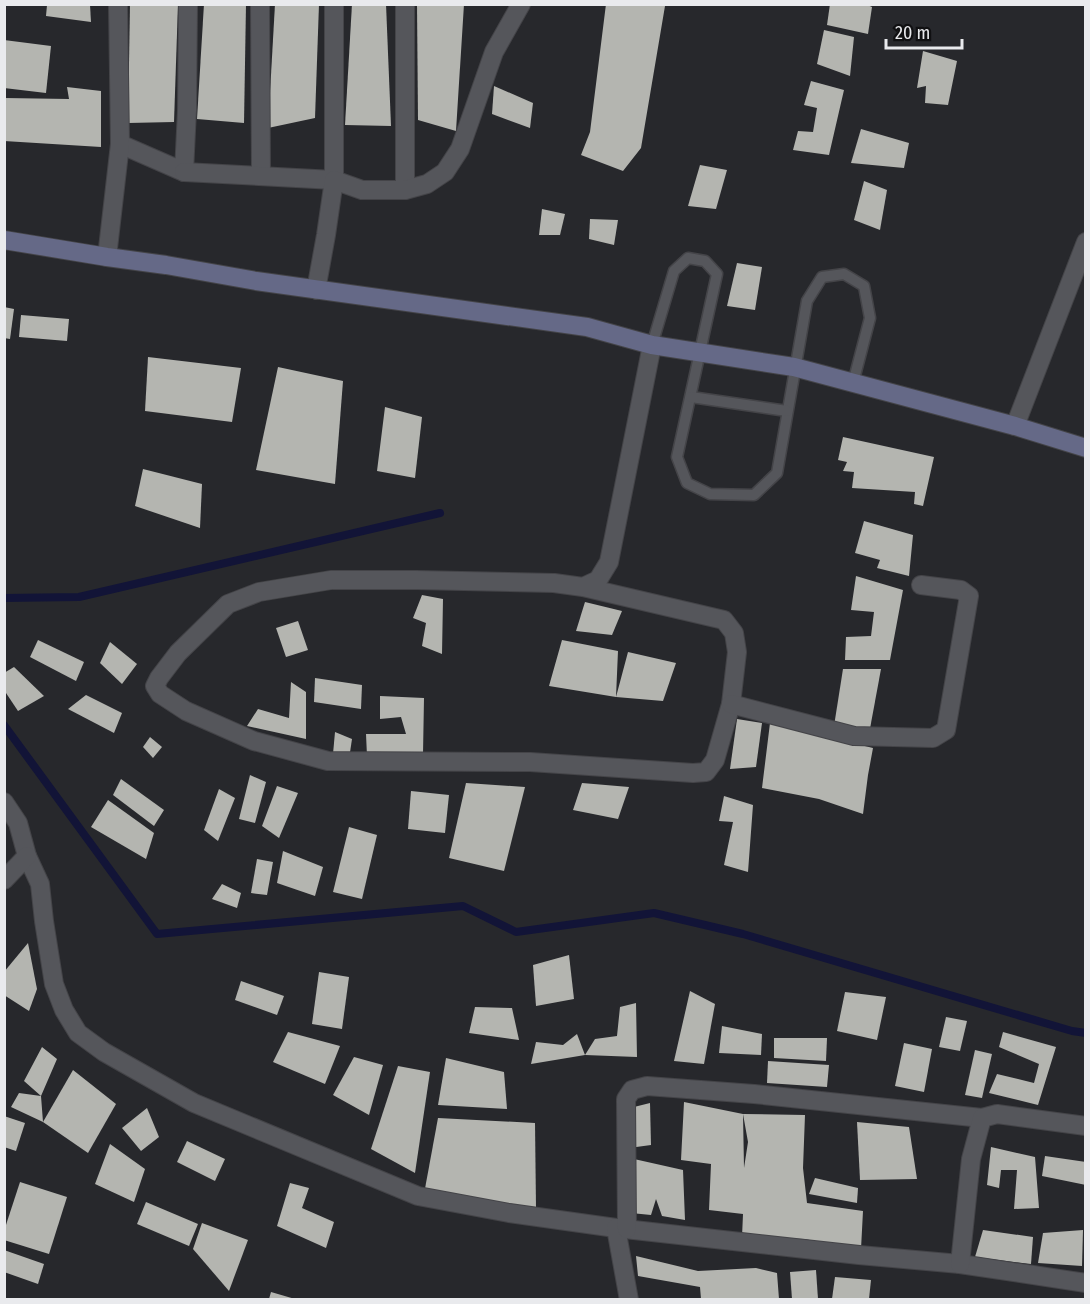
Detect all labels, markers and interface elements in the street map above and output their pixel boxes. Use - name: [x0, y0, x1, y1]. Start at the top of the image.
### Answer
- scale bar: [886, 12, 962, 50]
- text: 20 m: [895, 22, 930, 44]

